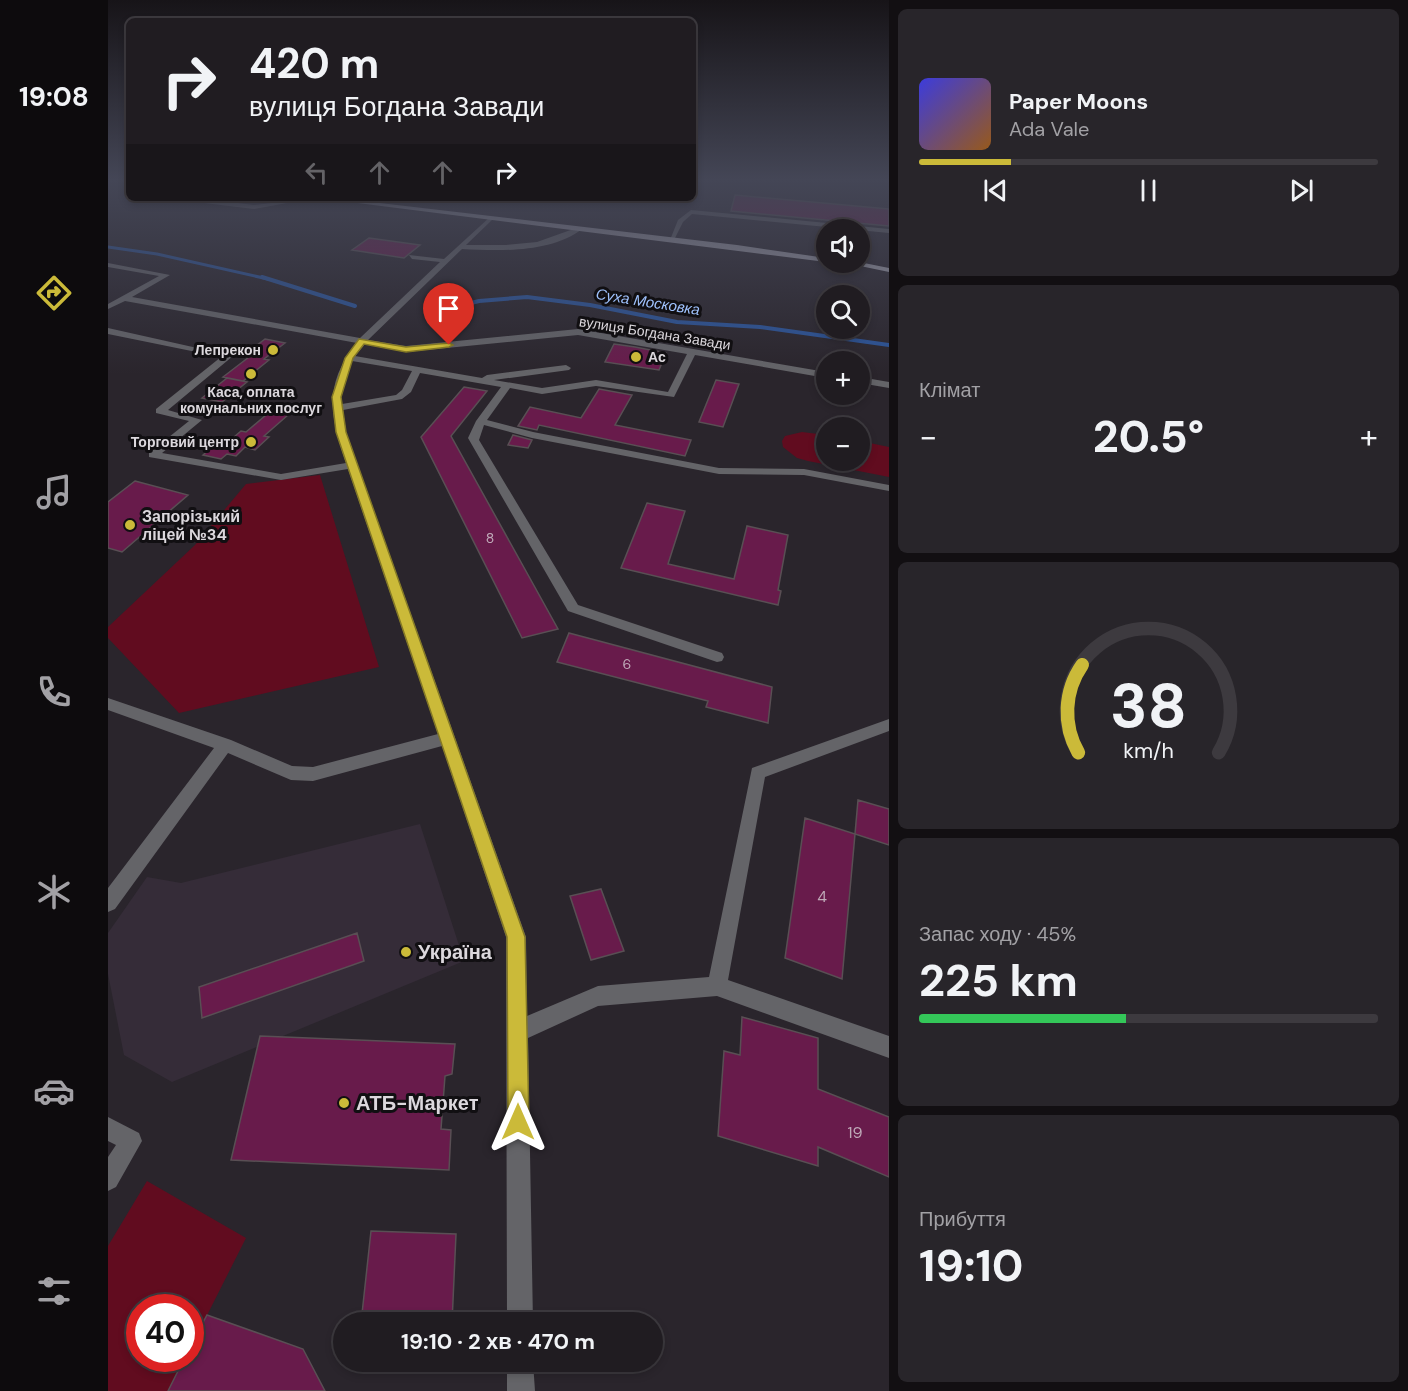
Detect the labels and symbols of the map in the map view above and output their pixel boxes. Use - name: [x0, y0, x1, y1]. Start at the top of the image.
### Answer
- pin: [423, 283, 474, 345]
- water label: Суха Московка: [595, 284, 701, 320]
- street label: вулиця Богдана Завади: [578, 312, 732, 354]
- place label: Лепрекон: [195, 341, 261, 359]
- marker: Лепрекон: [266, 343, 280, 357]
- place label: Ас: [648, 348, 666, 366]
- marker: Ас: [629, 350, 643, 364]
- marker: Каса, оплата комунальних послуг: [244, 367, 258, 381]
- place label: Каса, оплата комунальних послуг: [180, 383, 322, 417]
- place label: Торговий центр: [131, 433, 239, 451]
- marker: Торговий центр: [244, 435, 258, 449]
- place label: Запорізький ліцей №34: [142, 506, 240, 545]
- marker: Запорізький ліцей №34: [123, 518, 137, 532]
- house number: 8: [486, 529, 494, 547]
- house number: 6: [623, 655, 631, 673]
- house number: 4: [817, 886, 827, 907]
- place label: Україна: [418, 939, 493, 965]
- marker: Україна: [399, 945, 413, 959]
- place label: АТБ-Маркет: [356, 1090, 479, 1116]
- position arrow: [486, 1090, 550, 1154]
- marker: АТБ-Маркет: [337, 1096, 351, 1110]
- house number: 19: [847, 1122, 863, 1143]
- speed limit sign: 40: [126, 1294, 204, 1372]

